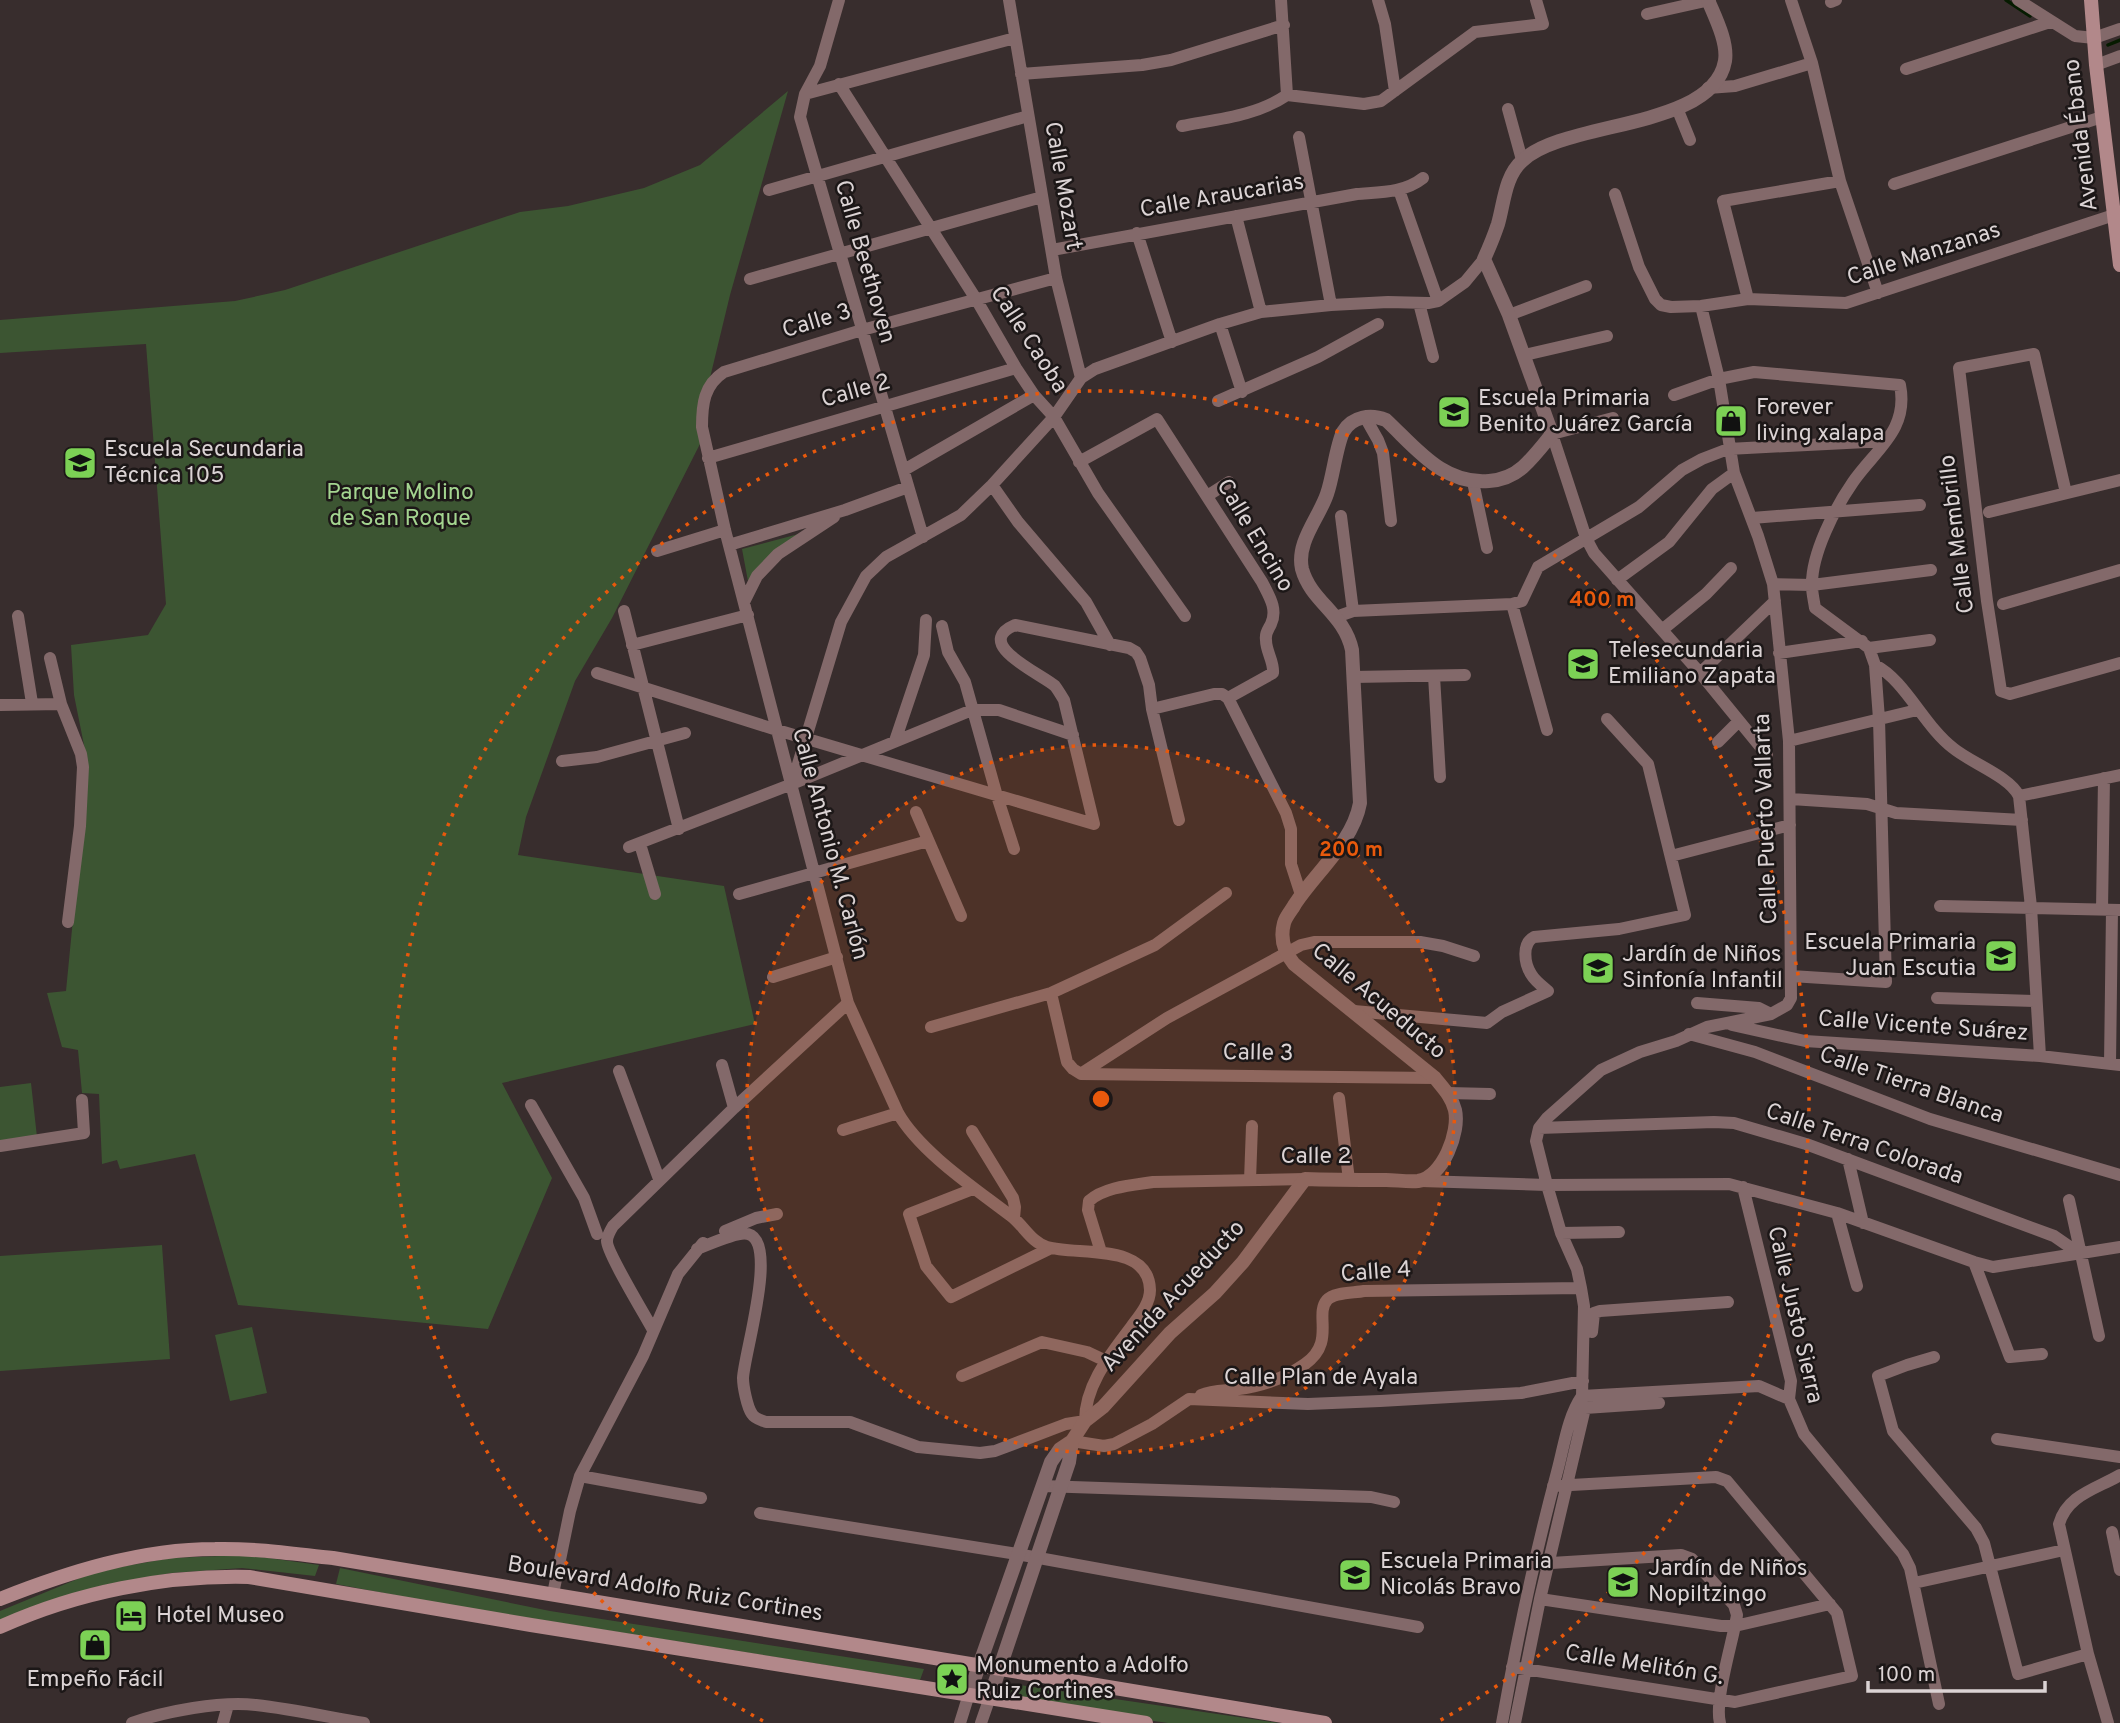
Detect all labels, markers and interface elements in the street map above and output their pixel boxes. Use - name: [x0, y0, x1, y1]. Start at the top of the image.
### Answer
- street label: Avenida Ébano: [2057, 57, 2106, 213]
- street label: Calle Mozart: [1036, 119, 1088, 253]
- street label: Calle Araucarias: [1138, 168, 1306, 226]
- street label: Calle Beethoven: [827, 177, 901, 347]
- street label: Calle Manzanas: [1843, 217, 2005, 293]
- street label: Calle Caoba: [983, 281, 1073, 399]
- street label: Calle 3: [779, 298, 855, 346]
- street label: Calle 2: [818, 368, 894, 416]
- place label: Escuela Primaria Benito Juárez García: [1478, 385, 1693, 440]
- school or university icon: Escuela Primaria Benito Juárez García: [1435, 393, 1473, 431]
- place label: Forever living xalapa: [1756, 394, 1884, 449]
- shop icon: Forever living xalapa: [1712, 402, 1750, 440]
- place label: Escuela Secundaria Técnica 105: [104, 436, 304, 491]
- school or university icon: Escuela Secundaria Técnica 105: [61, 444, 99, 482]
- street label: Calle Membrillo: [1934, 453, 1982, 615]
- street label: Calle Encino: [1209, 474, 1299, 598]
- park label: Parque Molino de San Roque: [326, 479, 474, 534]
- text: 400 m: [1570, 587, 1634, 614]
- place label: Telesecundaria Emiliano Zapata: [1608, 637, 1776, 692]
- school or university icon: Telesecundaria Emiliano Zapata: [1564, 645, 1602, 683]
- street label: Calle Puerto Vallarta: [1749, 713, 1785, 925]
- street label: Calle Antonio M. Carlón: [784, 725, 874, 963]
- text: 200 m: [1319, 837, 1383, 864]
- place label: Escuela Primaria Juan Escutia: [1804, 929, 1976, 984]
- street label: Calle Acueducto: [1305, 937, 1451, 1067]
- school or university icon: Escuela Primaria Juan Escutia: [1982, 937, 2020, 975]
- place label: Jardín de Niños Sinfonía Infantil: [1622, 941, 1783, 996]
- school or university icon: Jardín de Niños Sinfonía Infantil: [1579, 949, 1617, 987]
- street label: Calle Vicente Suárez: [1817, 1005, 2029, 1049]
- street label: Calle 3: [1222, 1039, 1294, 1069]
- street label: Calle Tierra Blanca: [1815, 1041, 2007, 1131]
- centre of rings: [1089, 1087, 1113, 1111]
- street label: Calle Terra Colorada: [1761, 1098, 1967, 1192]
- street label: Calle 2: [1281, 1143, 1351, 1172]
- street label: Avenida Acueducto: [1096, 1215, 1252, 1379]
- street label: Calle Justo Sierra: [1759, 1223, 1829, 1407]
- street label: Calle 4: [1340, 1256, 1412, 1290]
- street label: Calle Plan de Ayala: [1224, 1364, 1418, 1393]
- place label: Escuela Primaria Nicolás Bravo: [1380, 1548, 1552, 1603]
- street label: Boulevard Adolfo Ruiz Cortines: [505, 1551, 825, 1629]
- place label: Jardín de Niños Nopiltzingo: [1648, 1555, 1808, 1610]
- school or university icon: Escuela Primaria Nicolás Bravo: [1336, 1556, 1374, 1594]
- school or university icon: Jardín de Niños Nopiltzingo: [1604, 1563, 1642, 1601]
- hotel icon: Hotel Museo: [112, 1597, 150, 1635]
- place label: Hotel Museo: [156, 1602, 285, 1631]
- shop icon: Empeño Fácil: [76, 1626, 114, 1664]
- street label: Calle Melitón G.: [1563, 1639, 1725, 1693]
- scale bar: [1868, 1650, 2045, 1694]
- place label: Monumento a Adolfo Ruiz Cortines: [976, 1652, 1189, 1707]
- place icon: Monumento a Adolfo Ruiz Cortines: [933, 1660, 971, 1698]
- text: 100 m: [1878, 1662, 1935, 1689]
- place label: Empeño Fácil: [26, 1666, 164, 1695]

